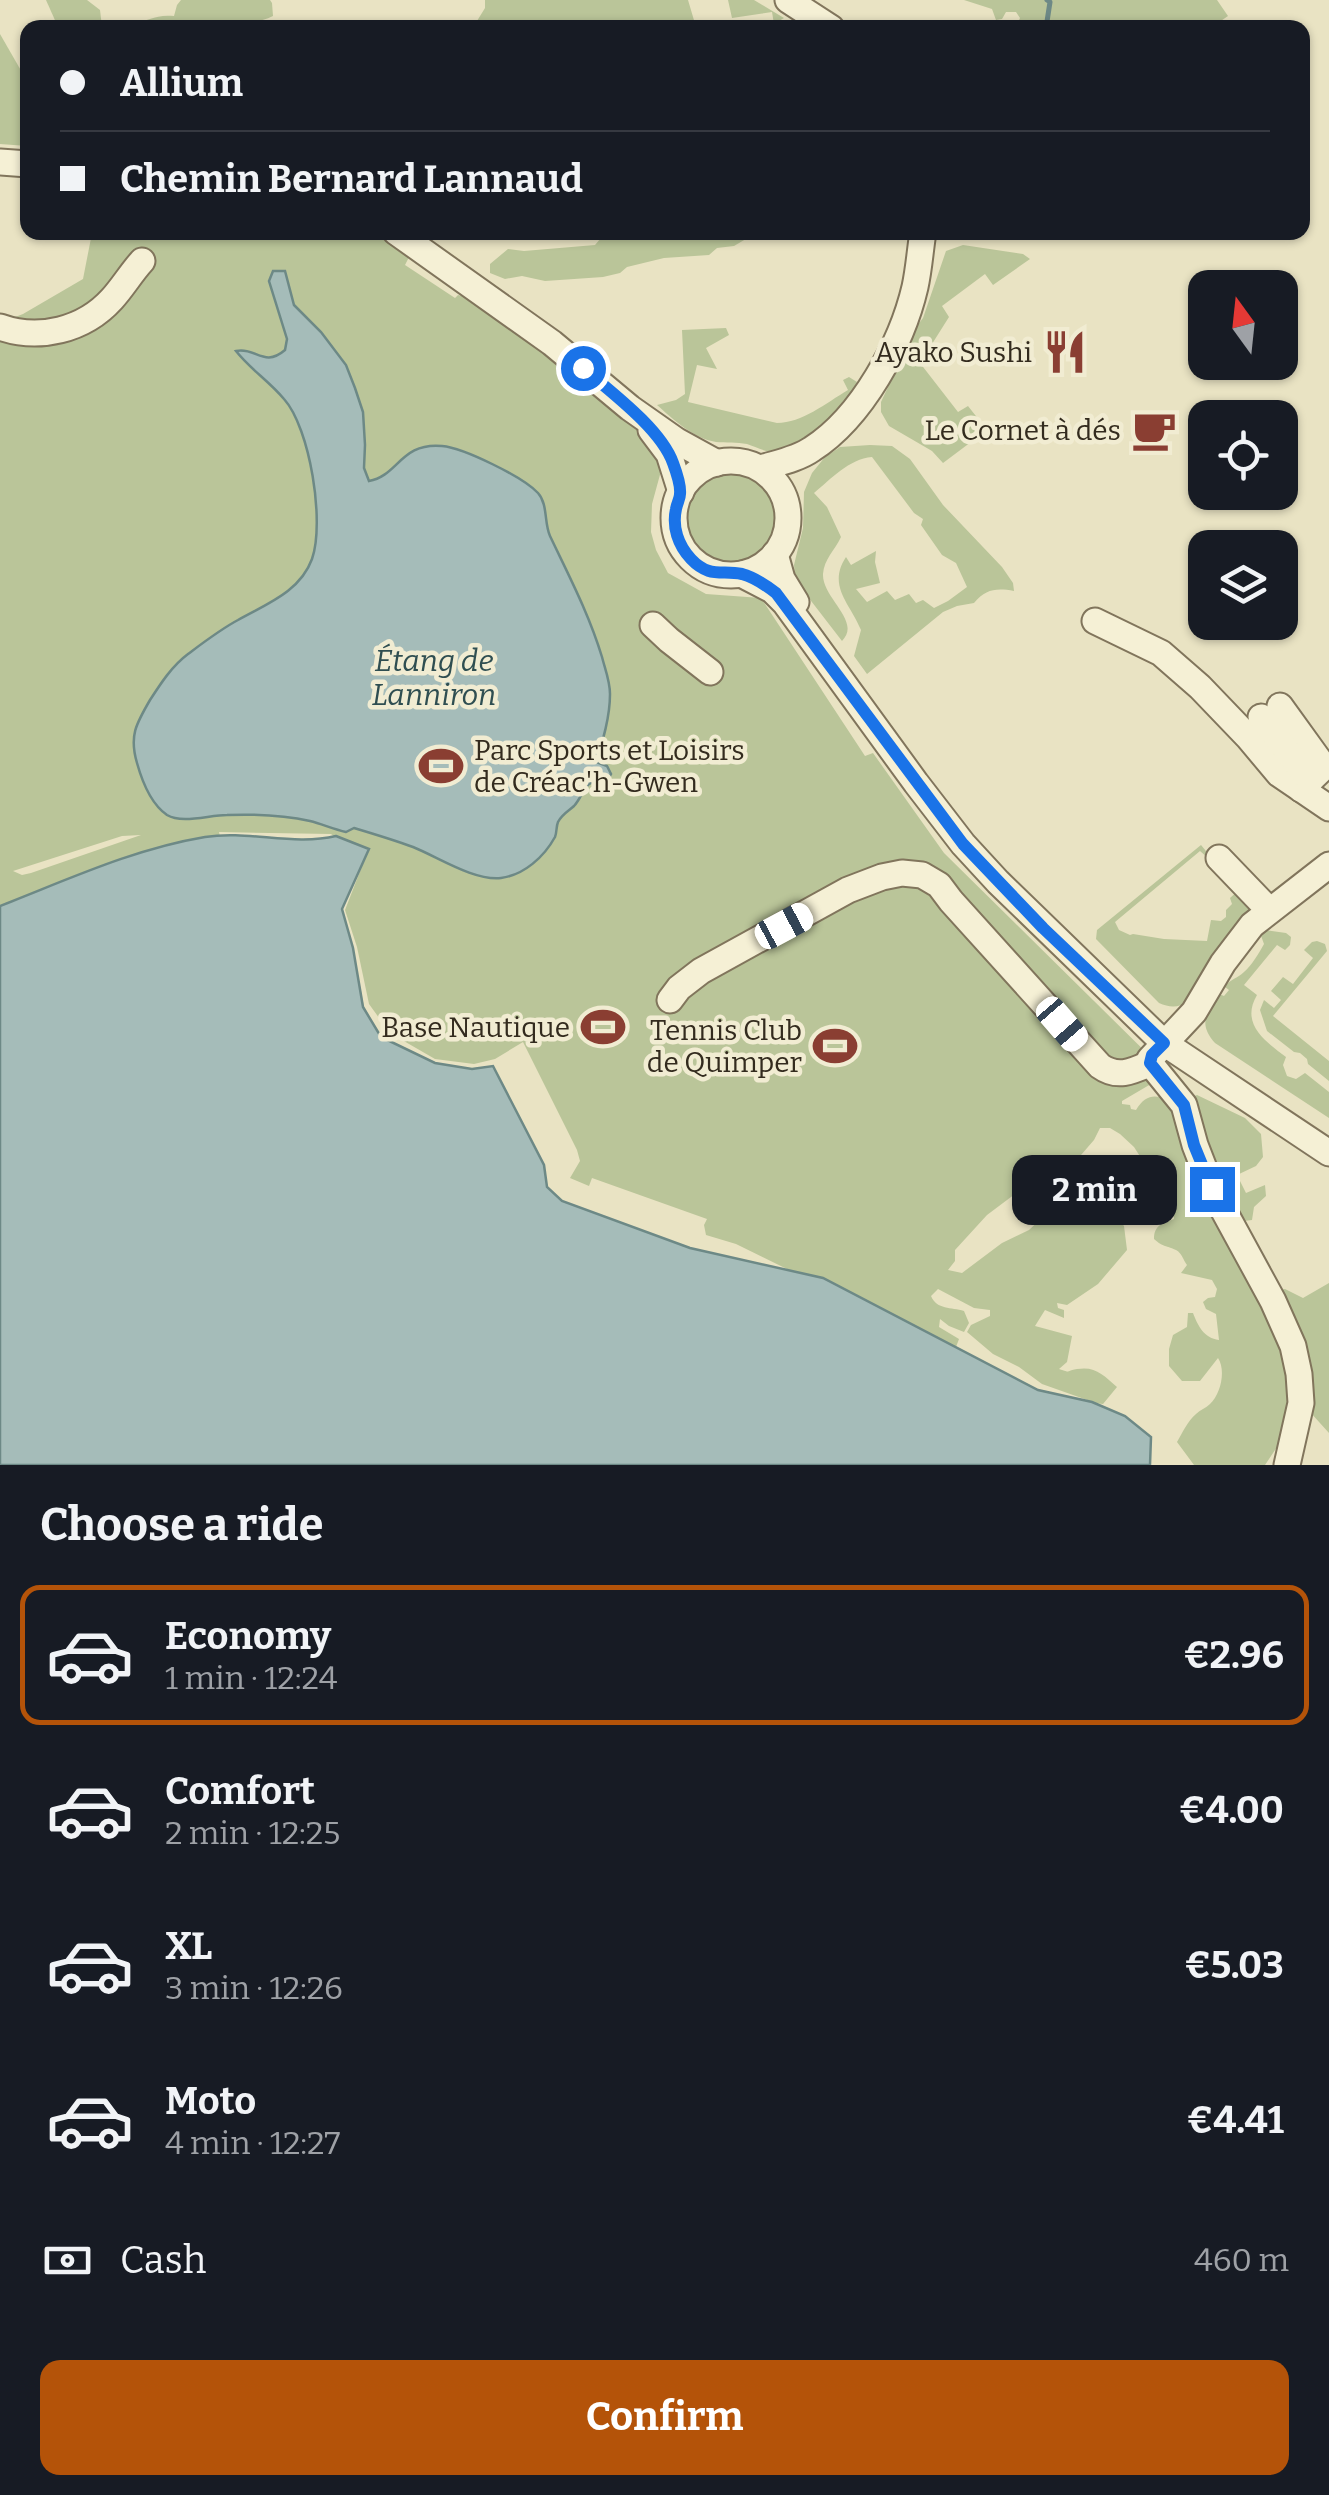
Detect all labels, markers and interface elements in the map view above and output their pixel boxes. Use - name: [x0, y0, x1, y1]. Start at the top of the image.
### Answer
- text: Allium: [120, 60, 243, 106]
- text: Chemin Bernard Lannaud: [120, 156, 583, 202]
- north arrow: [1188, 270, 1298, 380]
- map controls: [1188, 270, 1298, 640]
- restaurant icon: Ayako Sushi: [1041, 328, 1089, 376]
- place label: Ayako Sushi: [875, 336, 1032, 369]
- route start: [561, 346, 606, 391]
- button: locate: [1188, 400, 1298, 510]
- cafe icon: Le Cornet à dés: [1130, 406, 1178, 454]
- place label: Le Cornet à dés: [925, 414, 1121, 447]
- button: layers: [1188, 530, 1298, 640]
- water label: Étang de Lanniron: [372, 643, 496, 713]
- place label: Parc Sports et Loisirs de Créac'h-Gwen: [474, 734, 745, 799]
- sports icon: Parc Sports et Loisirs de Créac'h-Gwen: [417, 742, 465, 790]
- car: [750, 899, 818, 953]
- car: [1031, 992, 1093, 1056]
- sports icon: Base Nautique: [579, 1003, 627, 1051]
- place label: Base Nautique: [381, 1011, 570, 1044]
- place label: Tennis Club de Quimper: [647, 1014, 802, 1079]
- sports icon: Tennis Club de Quimper: [811, 1022, 859, 1070]
- callout: 2 min: [1012, 1154, 1177, 1224]
- route end: [1190, 1167, 1235, 1212]
- text: 2 min: [1052, 1171, 1137, 1209]
- text: Choose a ride: [40, 1498, 323, 1552]
- icon: car: [45, 1610, 135, 1700]
- text: Economy: [165, 1613, 331, 1659]
- text: €2.96: [1183, 1632, 1284, 1678]
- text: 1 min · 12:24: [165, 1659, 338, 1697]
- icon: car: [45, 1765, 135, 1855]
- text: Comfort: [165, 1768, 315, 1814]
- text: €4.00: [1179, 1787, 1284, 1833]
- text: 2 min · 12:25: [165, 1814, 340, 1852]
- icon: car: [45, 1920, 135, 2010]
- text: XL: [165, 1923, 212, 1969]
- text: €5.03: [1184, 1942, 1284, 1988]
- text: 3 min · 12:26: [165, 1969, 343, 2007]
- icon: car: [45, 2075, 135, 2165]
- text: Moto: [165, 2078, 256, 2124]
- text: €4.41: [1187, 2097, 1284, 2143]
- text: 4 min · 12:27: [165, 2124, 340, 2162]
- icon: cash: [40, 2233, 95, 2288]
- text: Cash: [120, 2237, 206, 2283]
- text: 460 m: [1194, 2241, 1289, 2279]
- button: Confirm: [40, 2360, 1289, 2475]

